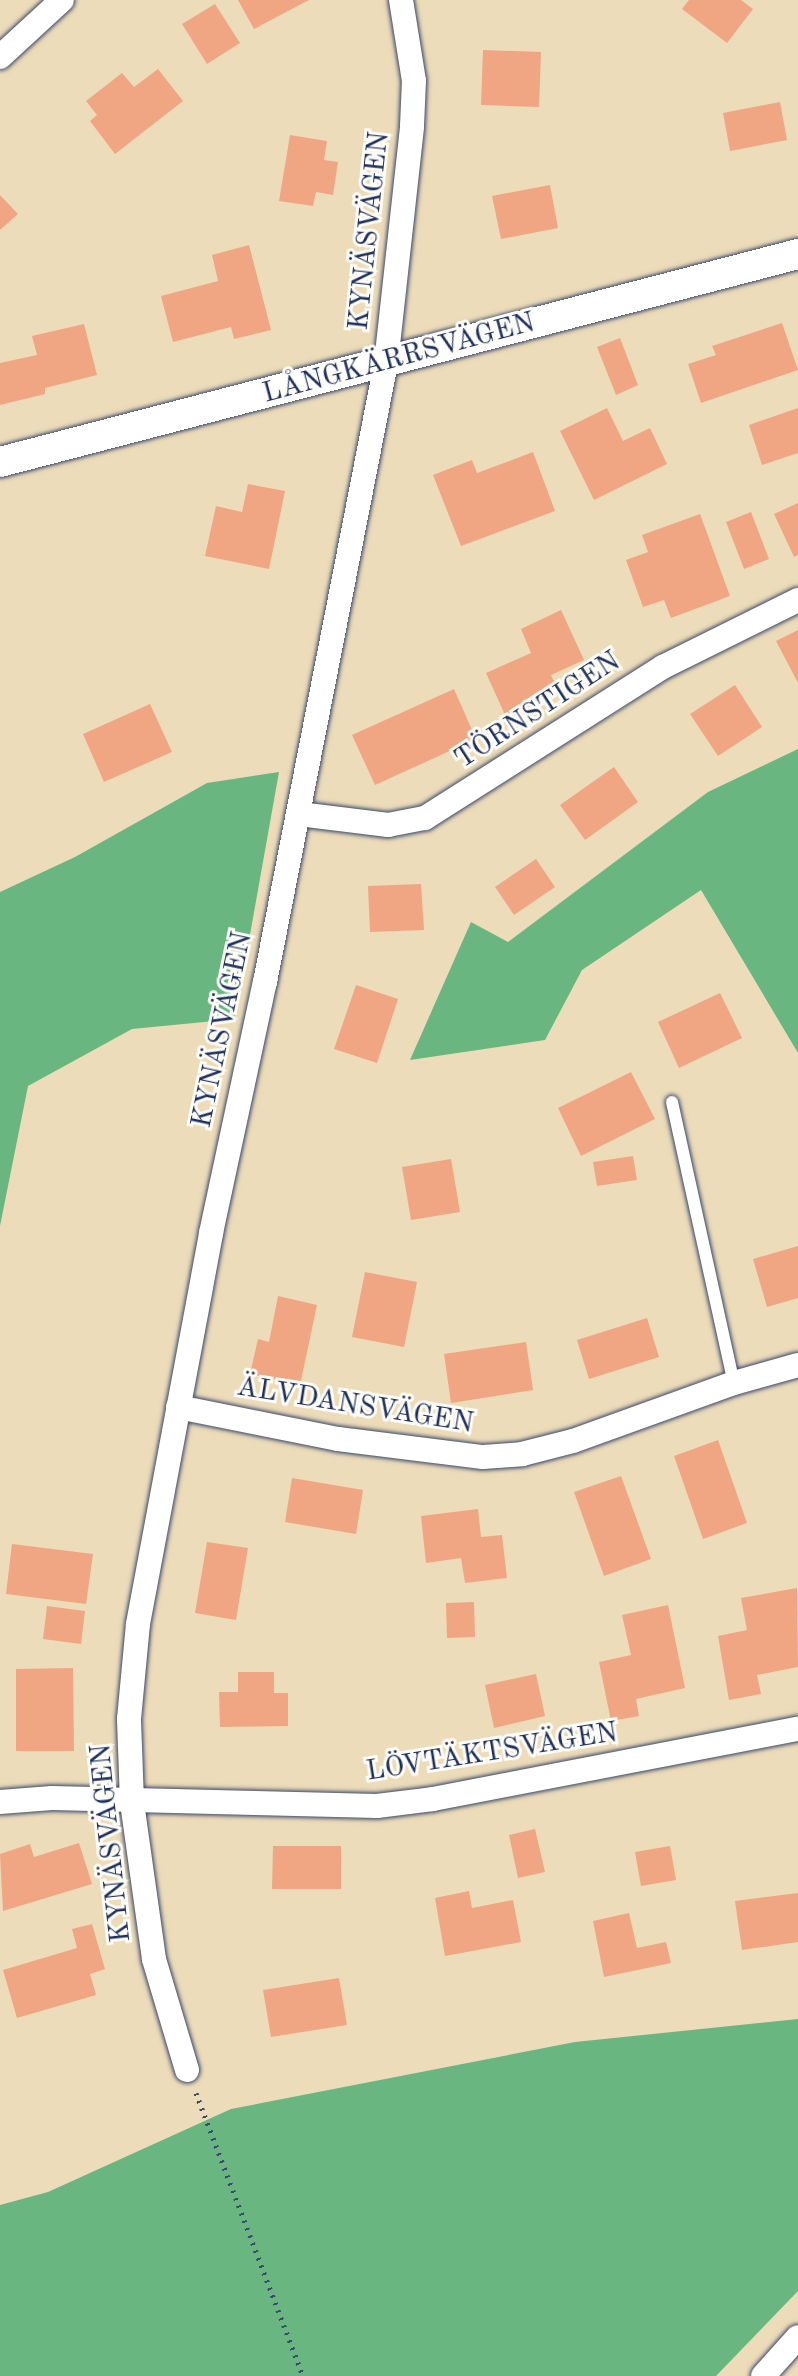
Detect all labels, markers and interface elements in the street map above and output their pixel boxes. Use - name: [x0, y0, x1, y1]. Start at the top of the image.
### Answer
- street label: KYNÄSVÄGEN: [343, 130, 397, 332]
- street label: LÅNGKÄRRSVÄGEN: [259, 306, 539, 412]
- street label: TÖRNSTIGEN: [449, 645, 627, 777]
- street label: KYNÄSVÄGEN: [186, 929, 260, 1131]
- street label: ÄLVDANSVÄGEN: [234, 1371, 476, 1441]
- street label: LÖVTÄKTSVÄGEN: [364, 1717, 620, 1789]
- street label: KYNÄSVÄGEN: [85, 1742, 139, 1944]

